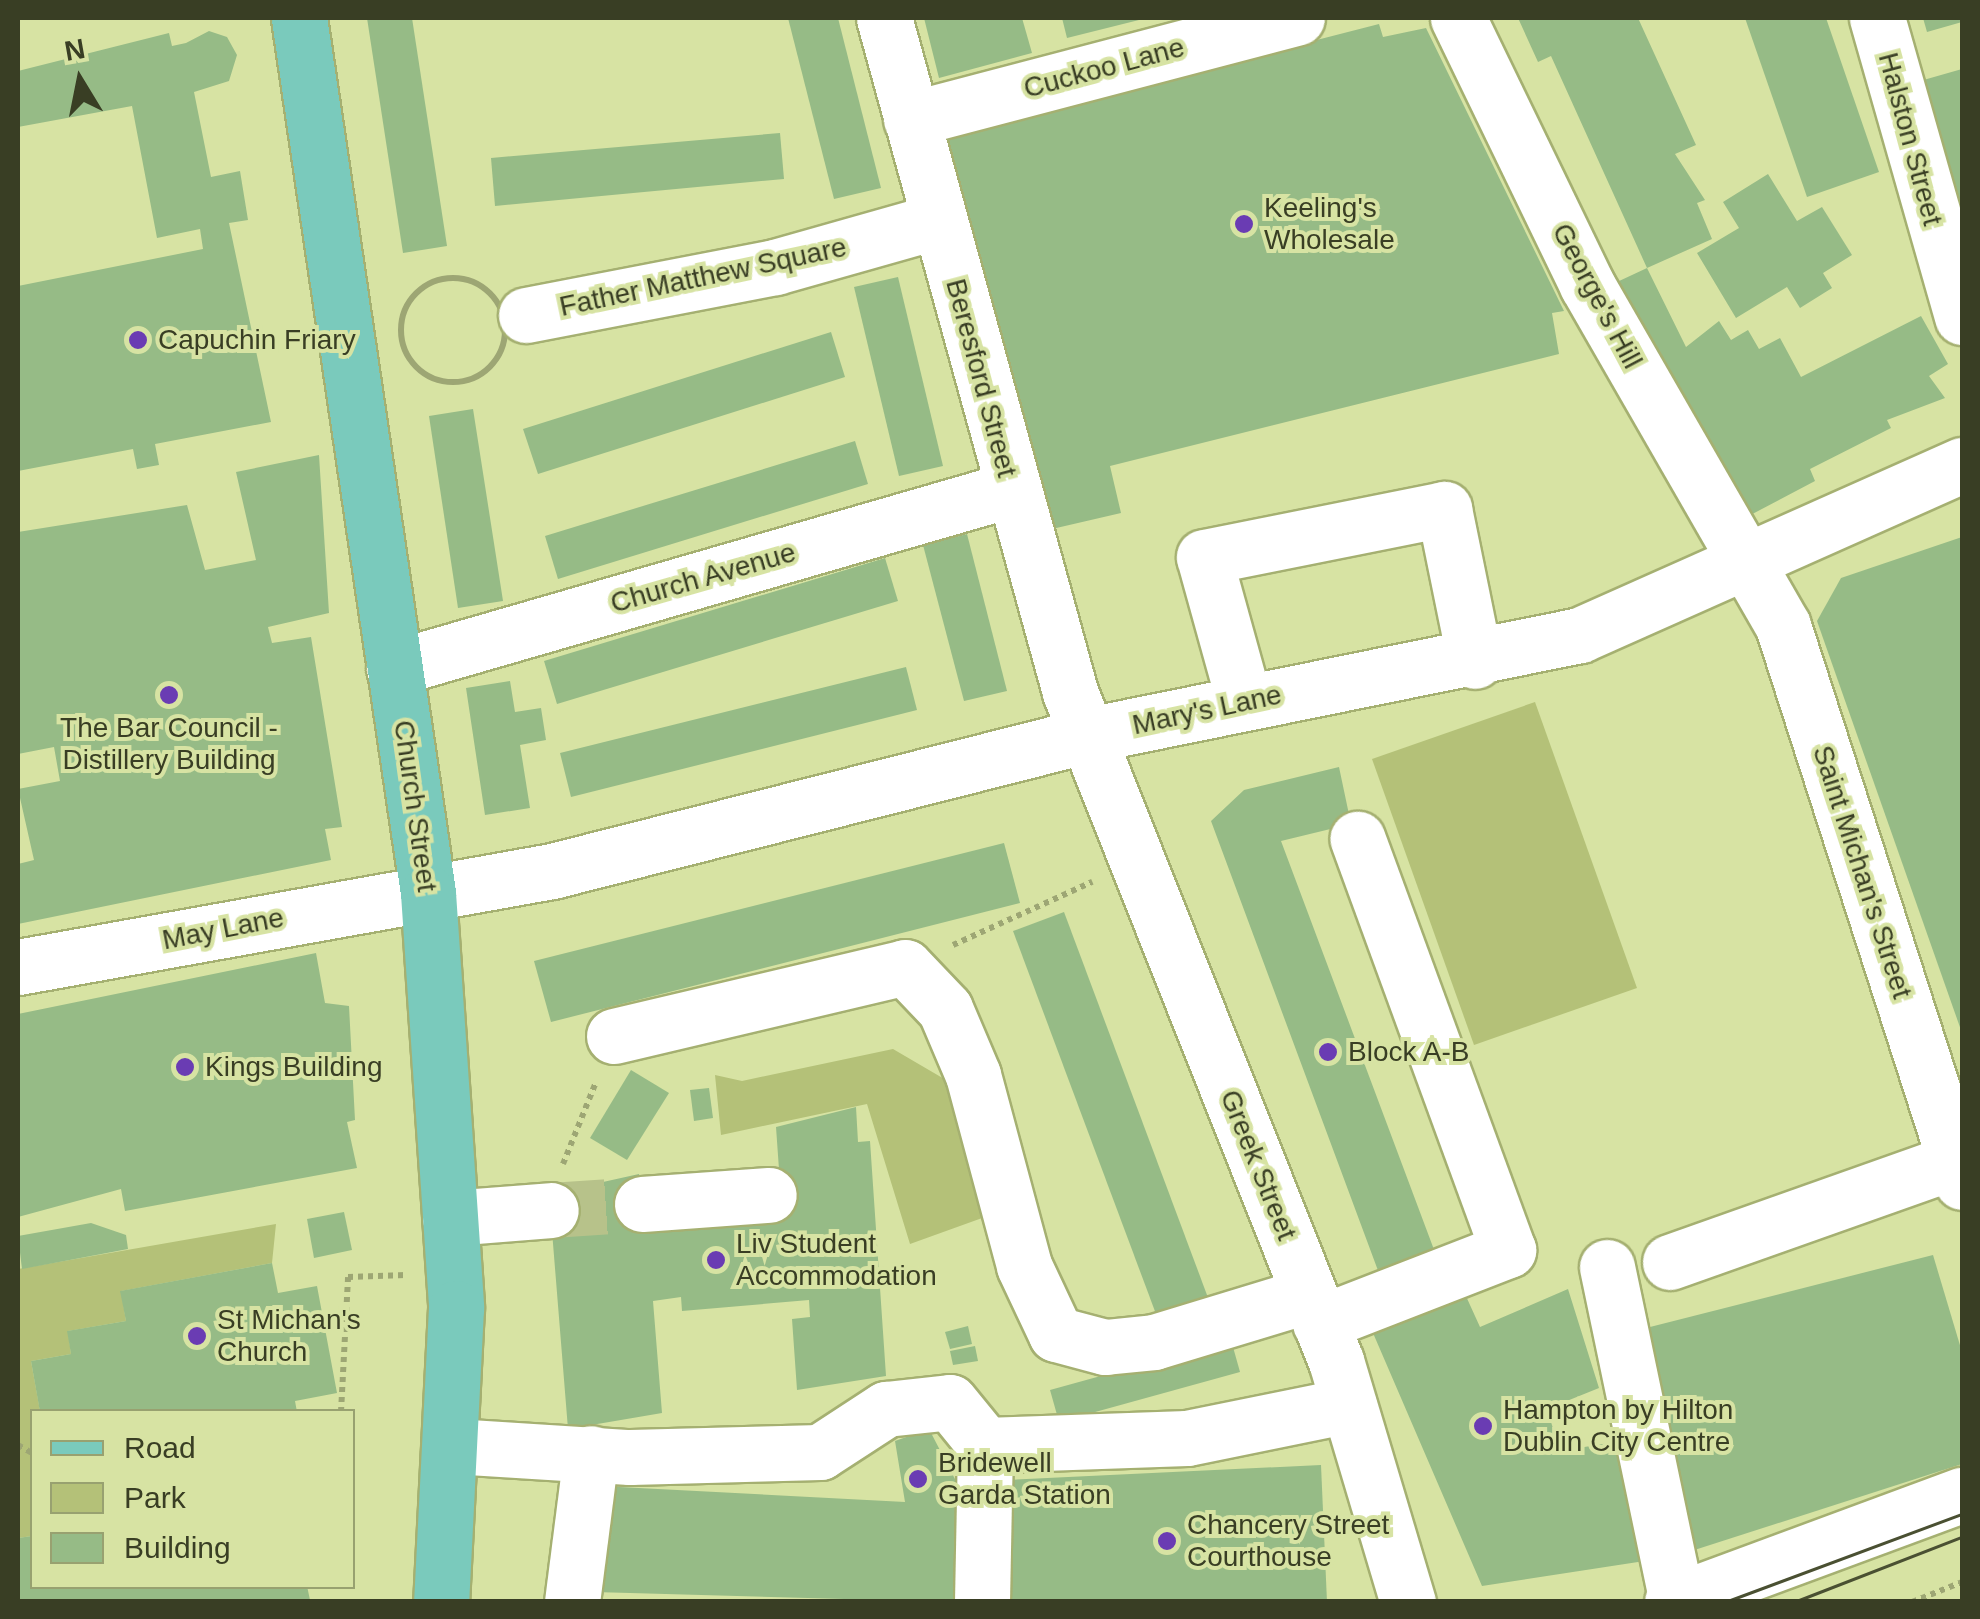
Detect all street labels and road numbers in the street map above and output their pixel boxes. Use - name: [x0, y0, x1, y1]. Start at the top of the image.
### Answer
- street label: Cuckoo Lane: [1020, 30, 1188, 106]
- street label: Halston Street: [1871, 49, 1949, 229]
- street label: George's Hill: [1545, 218, 1649, 374]
- street label: Father Matthew Square: [556, 230, 850, 324]
- street label: Beresford Street: [938, 275, 1024, 481]
- street label: Church Avenue: [606, 535, 800, 621]
- street label: Mary's Lane: [1129, 678, 1285, 742]
- street label: Church Street: [386, 718, 444, 894]
- street label: Saint Michan's Street: [1805, 741, 1919, 1003]
- street label: May Lane: [159, 901, 287, 957]
- street label: Greek Street: [1213, 1085, 1303, 1245]

